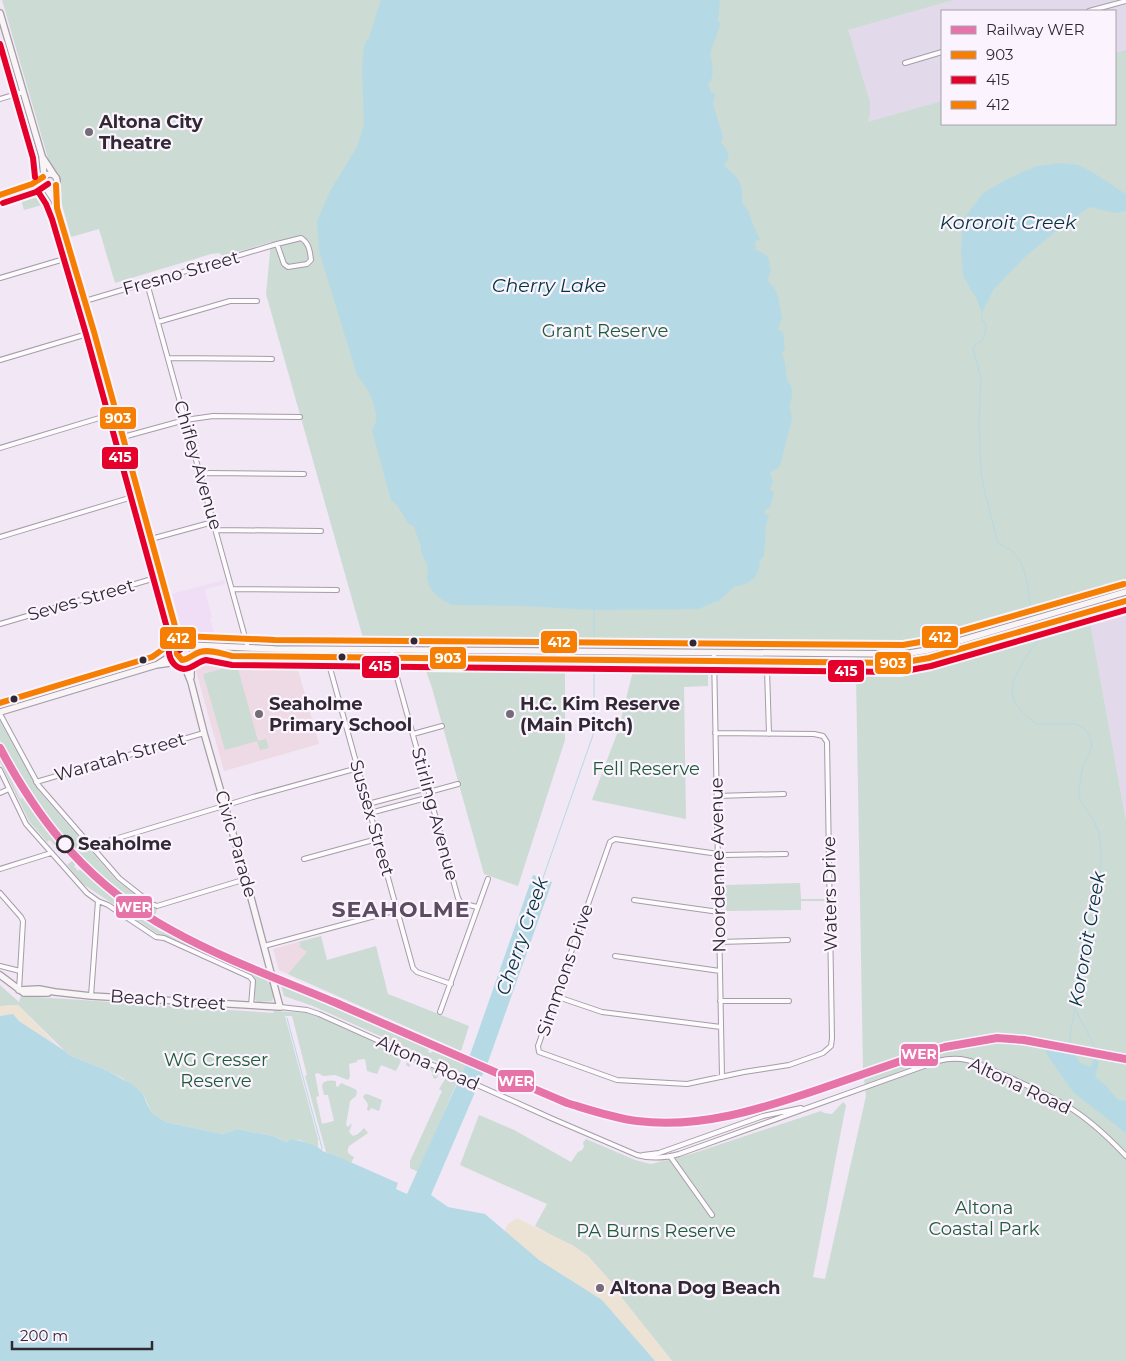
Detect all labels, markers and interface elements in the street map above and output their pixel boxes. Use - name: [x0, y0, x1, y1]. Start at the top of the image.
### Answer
- legend: [941, 10, 1116, 125]
- text: Railway WER: [986, 20, 1085, 39]
- text: 903: [986, 45, 1013, 64]
- text: 415: [986, 70, 1009, 89]
- text: 412: [986, 95, 1009, 114]
- place label: Altona City Theatre: [98, 111, 203, 154]
- marker: Altona City Theatre: [83, 126, 95, 138]
- water label: Kororoit Creek: [940, 211, 1077, 234]
- street label: Fresno Street: [120, 246, 242, 300]
- water label: Cherry Lake: [492, 274, 606, 297]
- park label: Grant Reserve: [542, 320, 668, 342]
- street label: Chifley Avenue: [169, 398, 227, 532]
- line badge: 903: [99, 406, 137, 430]
- text: 903: [105, 409, 131, 427]
- line badge: 415: [101, 446, 139, 470]
- text: 415: [108, 448, 132, 466]
- street label: Seves Street: [25, 574, 137, 626]
- line badge: 412: [921, 625, 959, 649]
- line badge: 412: [159, 626, 197, 650]
- text: 412: [928, 628, 952, 646]
- text: 412: [166, 629, 190, 647]
- line badge: 412: [540, 630, 578, 654]
- text: 412: [547, 633, 571, 651]
- unlabelled marker: [409, 636, 419, 646]
- unlabelled marker: [688, 638, 698, 648]
- line badge: 903: [429, 646, 467, 670]
- text: 903: [435, 649, 461, 667]
- line badge: 903: [874, 651, 912, 675]
- unlabelled marker: [337, 652, 347, 662]
- text: 903: [880, 654, 906, 672]
- unlabelled marker: [138, 655, 148, 665]
- line badge: 415: [361, 655, 400, 679]
- text: 415: [368, 657, 392, 675]
- line badge: 415: [827, 659, 865, 683]
- text: 415: [834, 662, 858, 680]
- place label: Seaholme Primary School: [269, 693, 412, 736]
- place label: H.C. Kim Reserve (Main Pitch): [520, 693, 680, 736]
- unlabelled marker: [9, 694, 19, 704]
- marker: Seaholme Primary School: [253, 708, 265, 720]
- marker: H.C. Kim Reserve (Main Pitch): [504, 708, 516, 720]
- street label: Waratah Street: [52, 728, 188, 786]
- street label: Stirling Avenue: [407, 745, 463, 883]
- street label: Sussex Street: [345, 757, 399, 879]
- park label: Fell Reserve: [592, 758, 700, 780]
- street label: Noordenne Avenue: [705, 777, 731, 953]
- street label: Civic Parade: [210, 788, 262, 900]
- place label: Seaholme: [78, 833, 172, 855]
- marker: Seaholme: [56, 835, 74, 853]
- street label: Waters Drive: [818, 836, 842, 952]
- water label: Kororoit Creek: [1064, 869, 1110, 1008]
- water label: Cherry Creek: [491, 873, 553, 998]
- line badge: WER: [115, 895, 153, 919]
- district label: SEAHOLME: [331, 896, 471, 923]
- text: WER: [116, 898, 152, 916]
- street label: Simmons Drive: [532, 901, 598, 1039]
- street label: Beach Street: [109, 985, 227, 1015]
- street label: Altona Road: [373, 1030, 483, 1096]
- line badge: WER: [900, 1043, 939, 1067]
- text: WER: [901, 1045, 937, 1063]
- park label: WG Cresser Reserve: [164, 1049, 268, 1092]
- street label: Altona Road: [965, 1053, 1075, 1119]
- line badge: WER: [497, 1069, 535, 1093]
- text: WER: [498, 1072, 534, 1090]
- park label: Altona Coastal Park: [928, 1197, 1040, 1240]
- park label: PA Burns Reserve: [576, 1220, 736, 1242]
- place label: Altona Dog Beach: [609, 1277, 781, 1299]
- marker: Altona Dog Beach: [594, 1282, 606, 1294]
- scale bar: [12, 1318, 152, 1350]
- text: 200 m: [20, 1326, 68, 1345]

